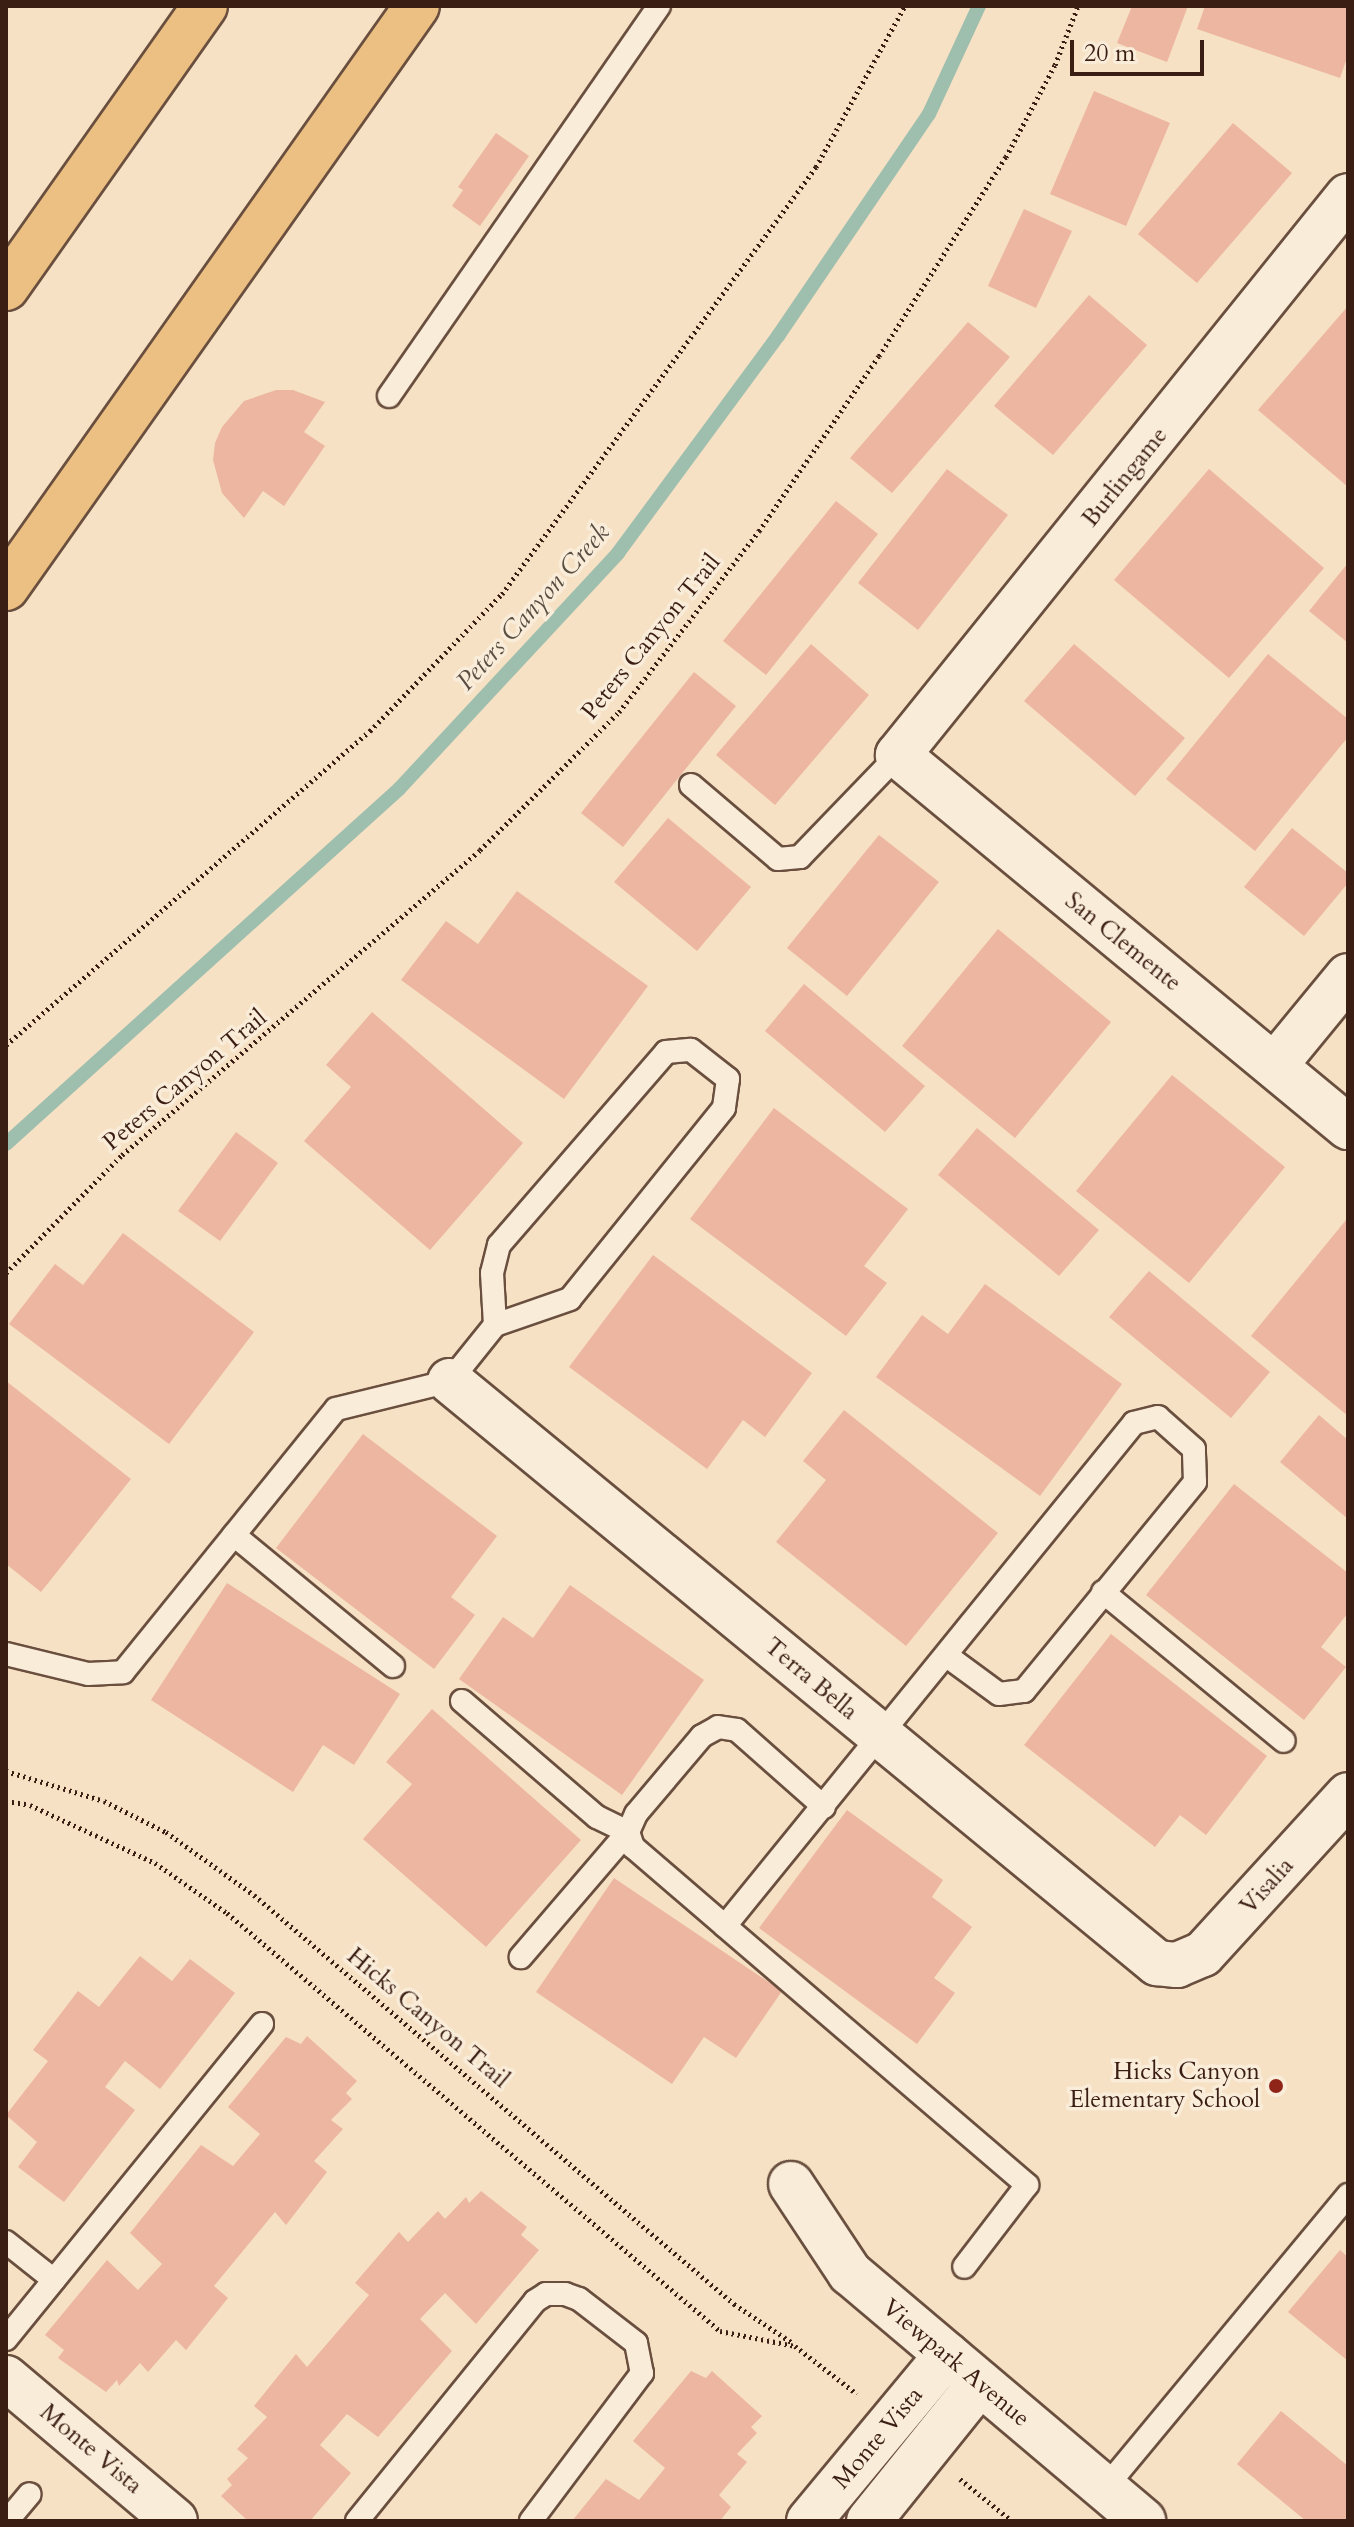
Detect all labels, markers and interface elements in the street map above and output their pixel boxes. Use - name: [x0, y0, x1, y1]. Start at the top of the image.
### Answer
- scale bar: [1074, 24, 1208, 74]
- text: 20 m: [1084, 37, 1135, 70]
- street label: Burlingame: [1076, 421, 1174, 533]
- water label: Peters Canyon Creek: [450, 517, 616, 697]
- street label: Peters Canyon Trail: [575, 548, 727, 726]
- street label: San Clemente: [1059, 886, 1187, 998]
- street label: Peters Canyon Trail: [97, 1003, 273, 1157]
- street label: Terra Bella: [759, 1632, 863, 1726]
- street label: Visalia: [1234, 1852, 1300, 1920]
- street label: Hicks Canyon Trail: [341, 1942, 515, 2094]
- place label: Hicks Canyon Elementary School: [1069, 2058, 1260, 2114]
- marker: Hicks Canyon Elementary School: [1267, 2077, 1285, 2095]
- street label: Viewpark Avenue: [876, 2293, 1036, 2433]
- street label: Monte Vista: [827, 2381, 929, 2495]
- street label: Monte Vista: [34, 2398, 148, 2500]

